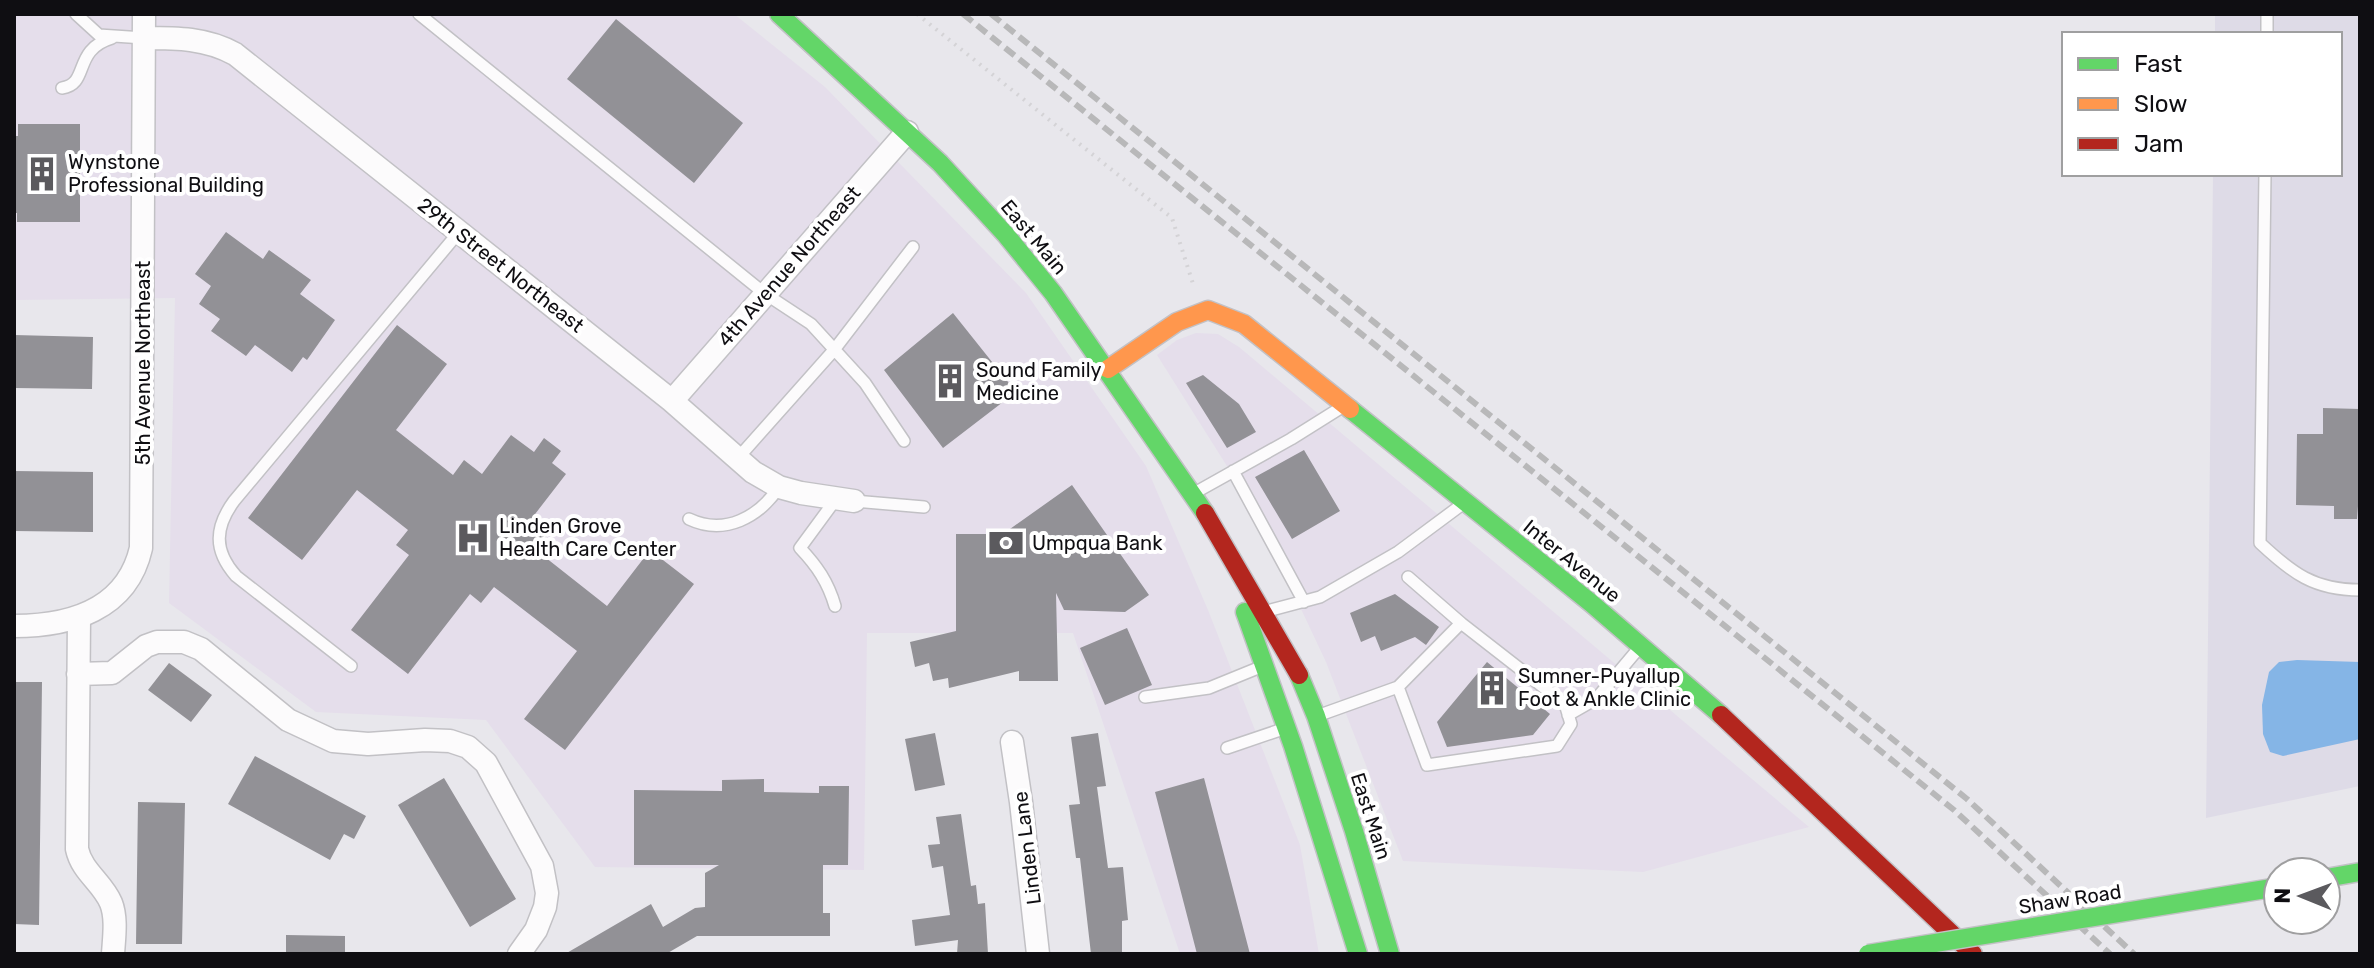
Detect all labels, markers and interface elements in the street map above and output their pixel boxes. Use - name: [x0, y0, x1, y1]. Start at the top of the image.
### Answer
- legend: [2062, 32, 2342, 176]
- text: Fast: [2134, 50, 2182, 78]
- text: Slow: [2134, 90, 2187, 118]
- text: Jam: [2134, 130, 2184, 158]
- place label: Wynstone Professional Building: [68, 150, 264, 197]
- building icon: Wynstone Professional Building: [23, 155, 61, 193]
- street label: 4th Avenue Northeast: [713, 181, 865, 351]
- street label: 29th Street Northeast: [413, 193, 589, 337]
- street label: East Main: [996, 195, 1072, 279]
- street label: 5th Avenue Northeast: [131, 261, 155, 465]
- place label: Sound Family Medicine: [976, 358, 1102, 405]
- building icon: Sound Family Medicine: [931, 362, 969, 400]
- place label: Linden Grove Health Care Center: [499, 514, 677, 561]
- street label: Inter Avenue: [1519, 515, 1625, 607]
- hospital icon: Linden Grove Health Care Center: [454, 519, 492, 557]
- bank icon: Umpqua Bank: [987, 524, 1025, 562]
- place label: Umpqua Bank: [1032, 531, 1163, 555]
- place label: Sumner-Puyallup Foot & Ankle Clinic: [1518, 664, 1691, 711]
- building icon: Sumner-Puyallup Foot & Ankle Clinic: [1473, 669, 1511, 707]
- street label: East Main: [1346, 770, 1396, 862]
- street label: Linden Lane: [1008, 790, 1046, 906]
- north arrow: [2262, 856, 2342, 936]
- street label: Shaw Road: [2017, 879, 2123, 919]
- text: N: [2269, 888, 2296, 904]

